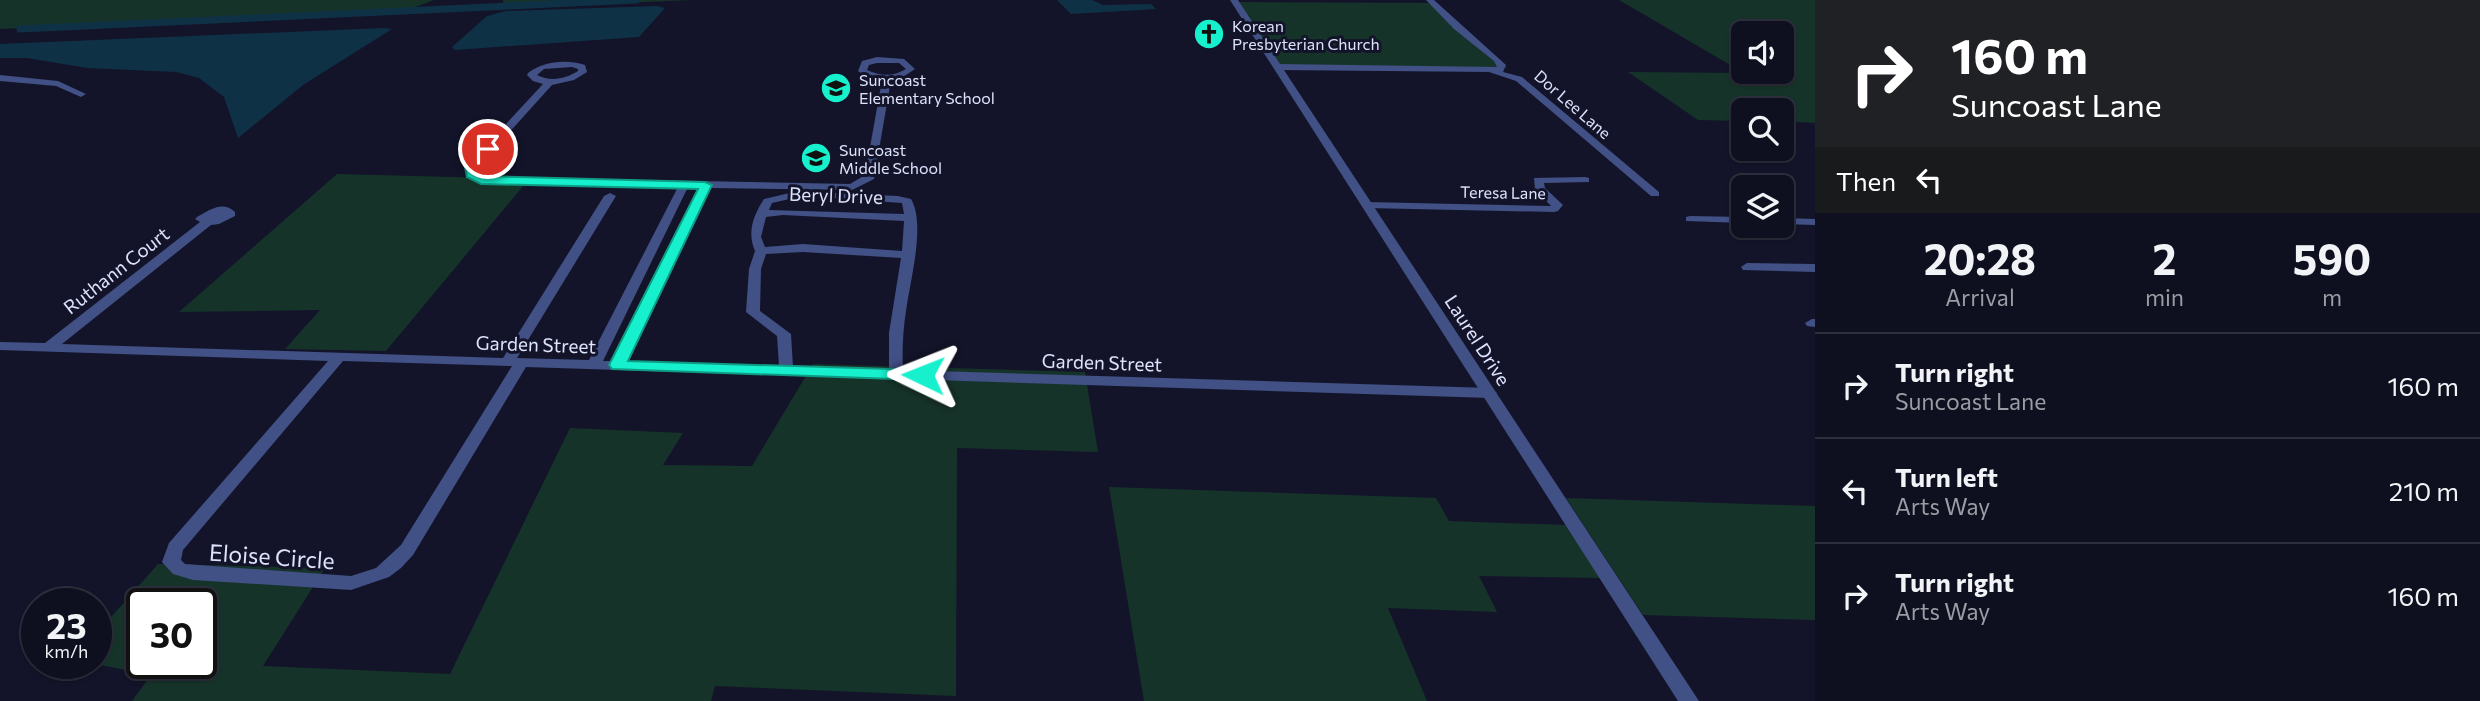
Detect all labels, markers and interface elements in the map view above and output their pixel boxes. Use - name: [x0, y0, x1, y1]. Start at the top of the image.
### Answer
- place label: Korean Presbyterian Church: [1232, 16, 1380, 53]
- church icon: Korean Presbyterian Church: [1192, 17, 1226, 51]
- map controls: [1731, 21, 1794, 238]
- button: sound: [1731, 21, 1794, 84]
- text: 160 m: [1951, 24, 2088, 84]
- icon: right: [1836, 28, 1927, 119]
- street label: Dor Lee Lane: [1531, 66, 1615, 142]
- place label: Suncoast Elementary School: [859, 70, 995, 107]
- school or university icon: Suncoast Elementary School: [819, 71, 853, 105]
- text: Suncoast Lane: [1951, 84, 2162, 124]
- button: search: [1731, 98, 1794, 161]
- pin: [458, 119, 518, 179]
- icon: arrive: [469, 130, 507, 168]
- place label: Suncoast Middle School: [839, 140, 942, 177]
- school or university icon: Suncoast Middle School: [799, 141, 833, 175]
- icon: left: [1910, 161, 1948, 199]
- text: Then: [1836, 165, 1896, 196]
- button: layers: [1731, 175, 1794, 238]
- street label: Beryl Drive: [789, 182, 883, 208]
- street label: Teresa Lane: [1460, 182, 1546, 202]
- street label: Ruthann Court: [59, 222, 174, 318]
- text: 20:28: [1924, 232, 2036, 284]
- text: 2: [2153, 232, 2176, 284]
- text: 590: [2293, 232, 2371, 284]
- text: Arrival: [1945, 283, 2015, 311]
- text: min: [2145, 283, 2184, 311]
- text: m: [2322, 283, 2342, 311]
- street label: Laurel Drive: [1440, 291, 1516, 389]
- street label: Garden Street: [475, 330, 597, 358]
- position arrow: [886, 338, 960, 412]
- street label: Garden Street: [1041, 348, 1163, 376]
- text: Turn right: [1895, 356, 2014, 387]
- icon: right: [1836, 367, 1874, 405]
- text: 160 m: [2387, 370, 2459, 401]
- text: Suncoast Lane: [1895, 387, 2046, 415]
- text: Turn left: [1895, 461, 1998, 492]
- icon: left: [1836, 472, 1874, 510]
- text: 210 m: [2389, 475, 2459, 506]
- text: Arts Way: [1895, 492, 1990, 520]
- street label: Eloise Circle: [208, 538, 336, 574]
- text: Turn right: [1895, 566, 2014, 597]
- icon: right: [1836, 577, 1874, 615]
- text: 160 m: [2387, 580, 2459, 611]
- speed limit sign: 30: [126, 588, 217, 679]
- text: Arts Way: [1895, 597, 1990, 625]
- text: 23: [46, 603, 87, 646]
- text: km/h: [45, 640, 88, 662]

